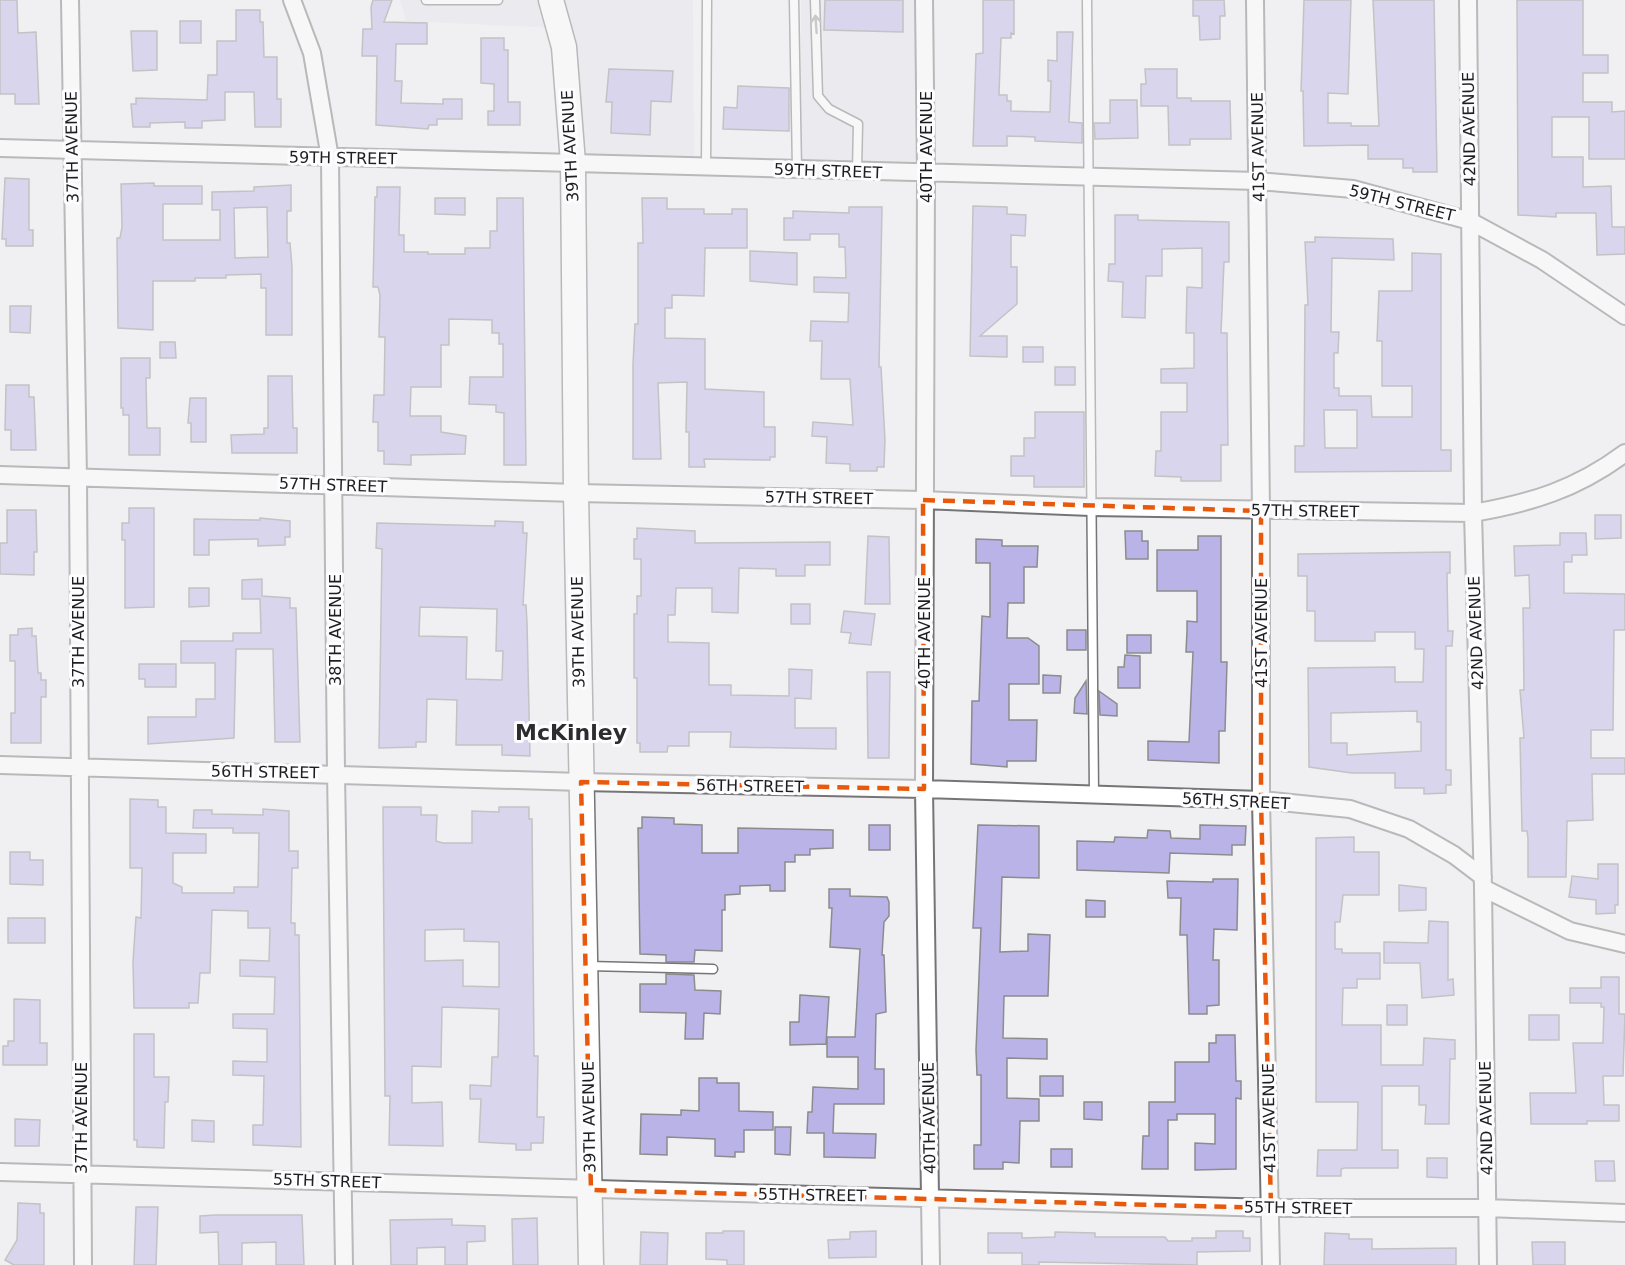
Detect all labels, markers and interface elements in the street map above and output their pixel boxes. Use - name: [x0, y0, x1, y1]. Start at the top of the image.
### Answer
- one-way arrow: [810, 14, 821, 34]
- street label: 42ND AVENUE: [1459, 72, 1479, 186]
- street label: 39TH AVENUE: [558, 90, 582, 202]
- street label: 37TH AVENUE: [62, 91, 82, 203]
- street label: 40TH AVENUE: [917, 91, 936, 203]
- street label: 41ST AVENUE: [1248, 92, 1268, 202]
- street label: 59TH STREET: [289, 148, 398, 168]
- street label: 59TH STREET: [774, 160, 883, 182]
- street label: 59TH STREET: [1347, 181, 1457, 225]
- street label: 57TH STREET: [279, 474, 388, 496]
- street label: 57TH STREET: [765, 488, 874, 508]
- street label: 57TH STREET: [1251, 501, 1360, 521]
- street label: 38TH AVENUE: [326, 574, 345, 686]
- street label: 42ND AVENUE: [1465, 575, 1487, 691]
- street label: 37TH AVENUE: [69, 576, 88, 688]
- street label: 39TH AVENUE: [568, 576, 588, 688]
- street label: 40TH AVENUE: [915, 577, 934, 689]
- street label: 41ST AVENUE: [1252, 578, 1271, 688]
- district label: McKinley: [515, 720, 627, 745]
- street label: 56TH STREET: [211, 762, 320, 782]
- street label: 56TH STREET: [696, 776, 805, 796]
- street label: 56TH STREET: [1181, 789, 1291, 813]
- street label: 39TH AVENUE: [579, 1061, 599, 1173]
- street label: 42ND AVENUE: [1476, 1061, 1496, 1175]
- street label: 37TH AVENUE: [72, 1062, 91, 1174]
- street label: 40TH AVENUE: [919, 1062, 939, 1174]
- street label: 41ST AVENUE: [1259, 1063, 1279, 1173]
- street label: 55TH STREET: [273, 1170, 382, 1192]
- street label: 55TH STREET: [758, 1185, 867, 1205]
- street label: 55TH STREET: [1244, 1198, 1353, 1218]

